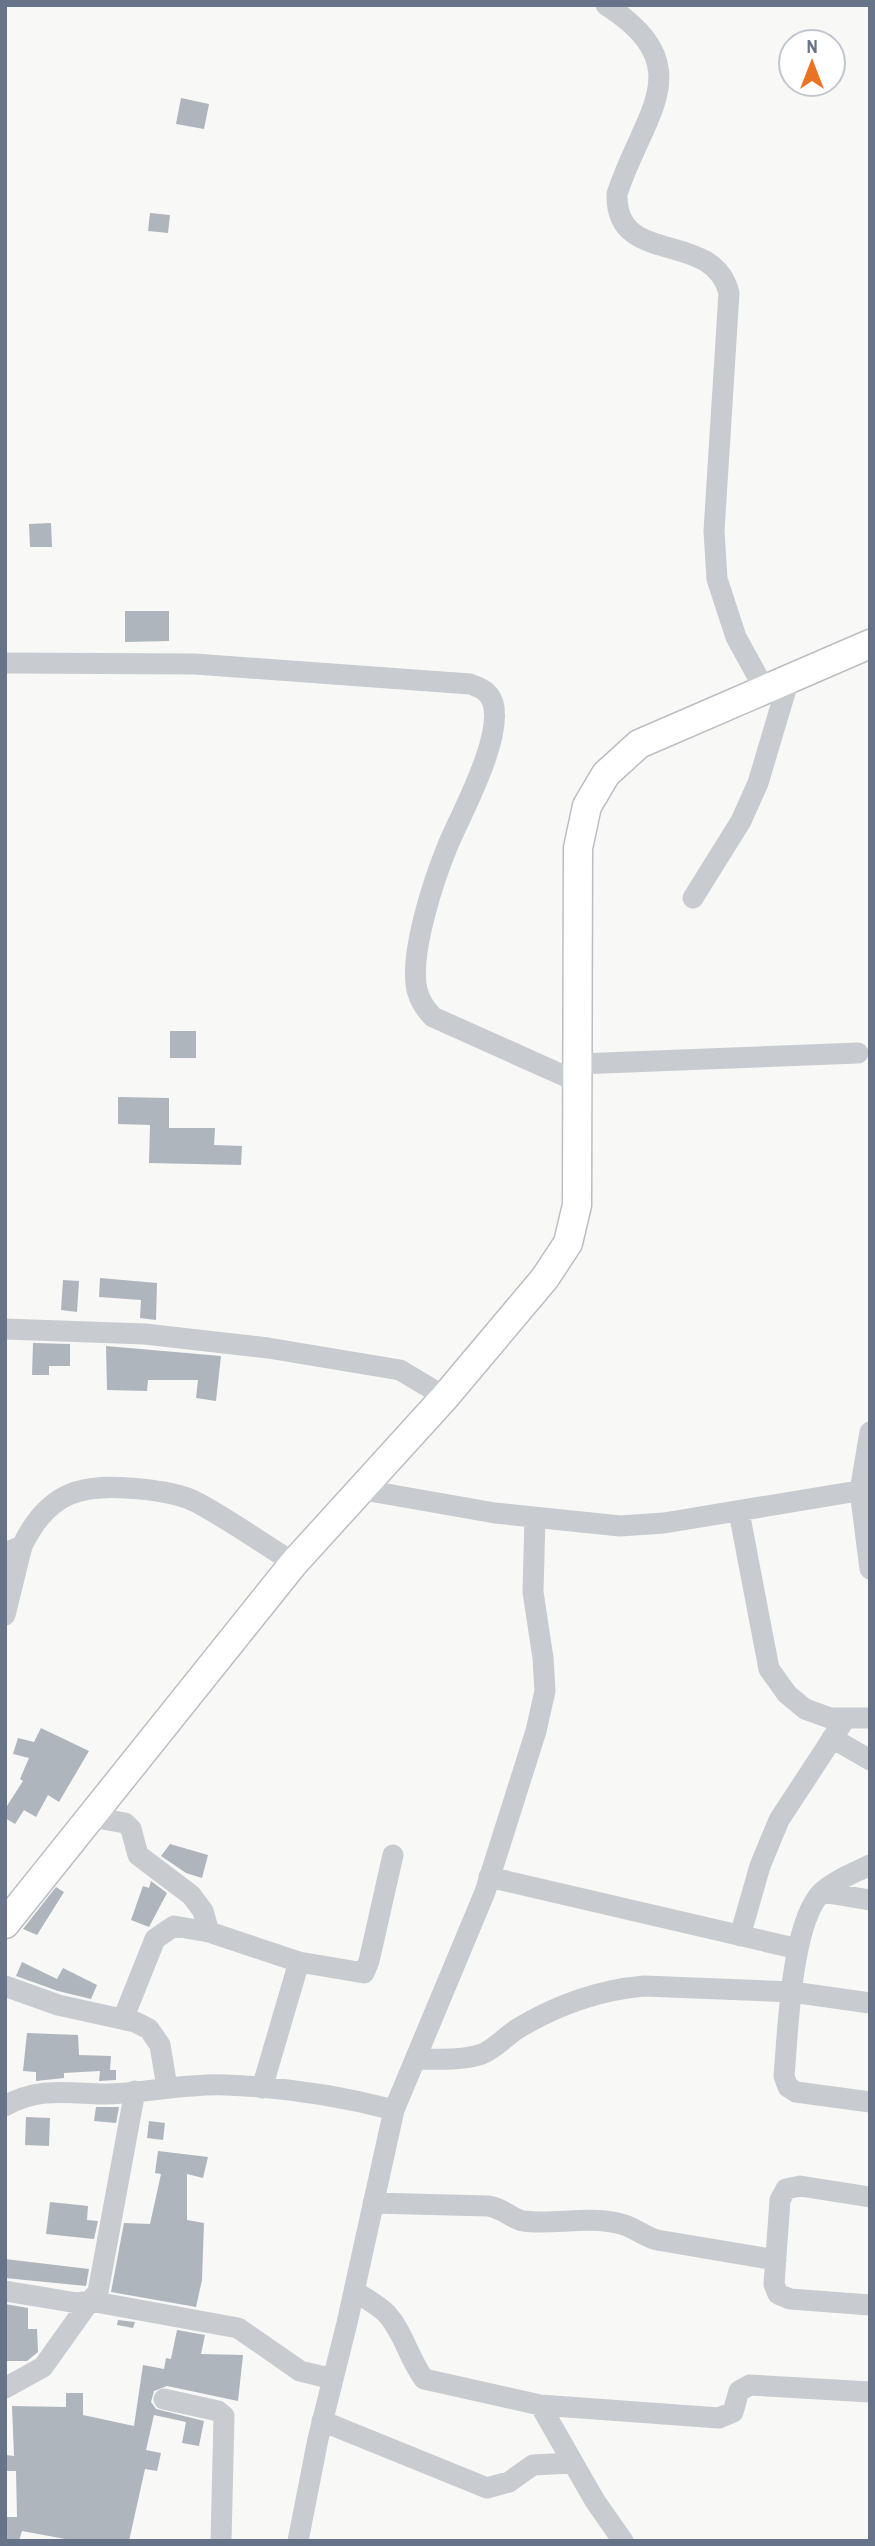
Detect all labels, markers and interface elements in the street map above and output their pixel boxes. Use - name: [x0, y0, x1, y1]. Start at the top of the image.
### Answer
- north arrow: [777, 28, 847, 98]
- text: N: [806, 33, 818, 59]

